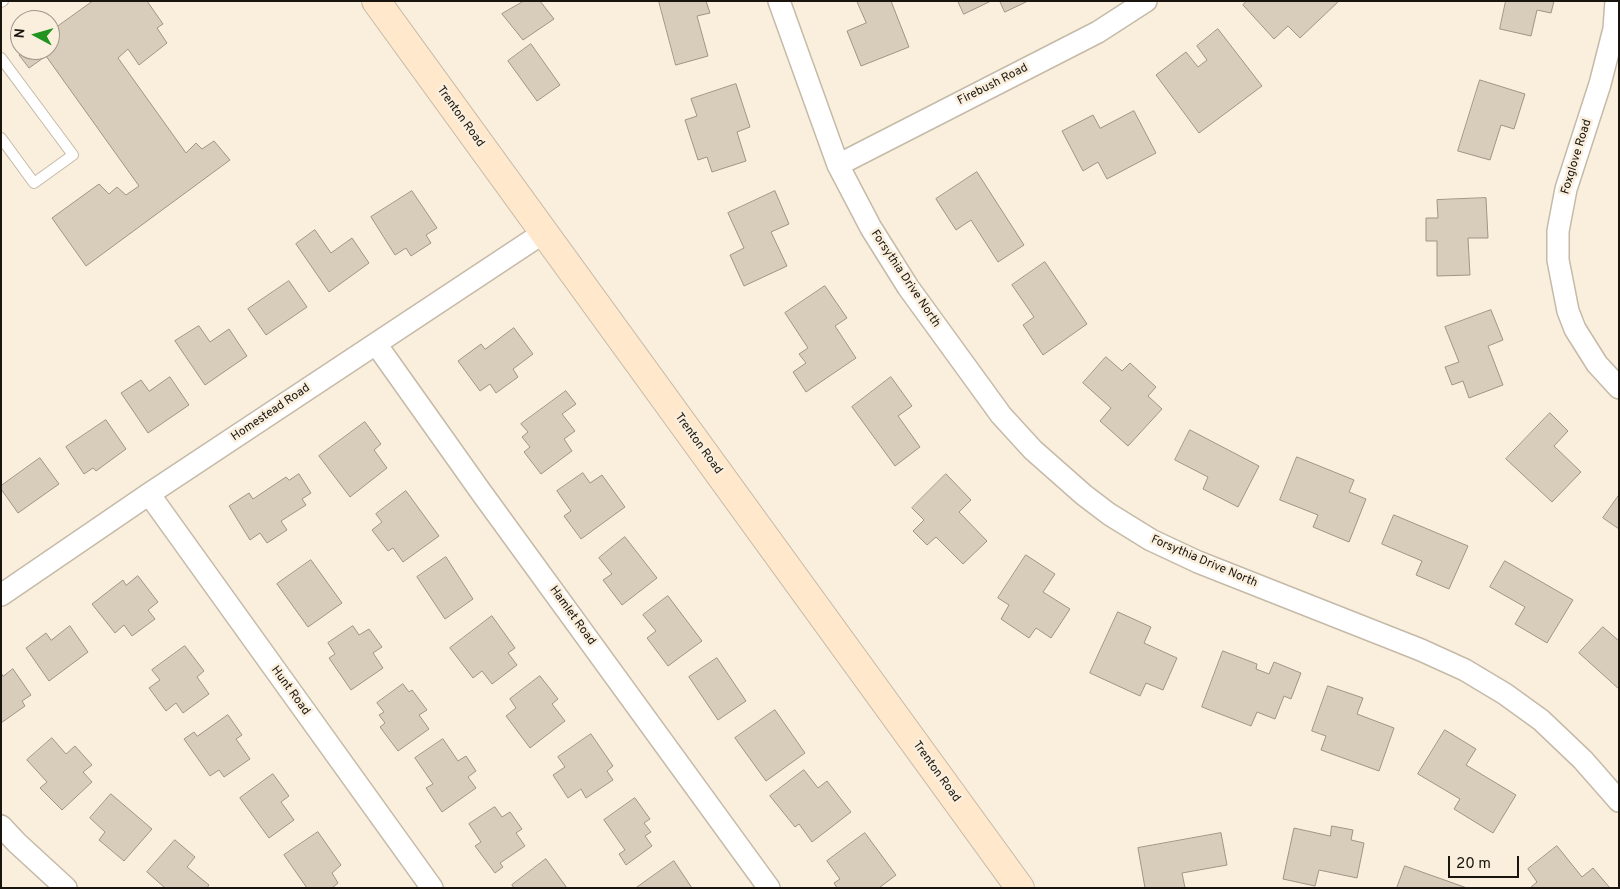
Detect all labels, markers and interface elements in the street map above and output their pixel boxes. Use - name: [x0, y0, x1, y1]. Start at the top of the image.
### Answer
- north arrow: [10, 10, 60, 60]
- text: N: [12, 28, 30, 39]
- street label: Firebush Road: [955, 61, 1031, 109]
- street label: Trenton Road: [433, 84, 487, 150]
- street label: Foxglove Road: [1559, 118, 1595, 196]
- street label: Forsythia Drive North: [867, 228, 943, 330]
- street label: Homestead Road: [229, 381, 313, 445]
- street label: Trenton Road: [671, 411, 725, 477]
- street label: Forsythia Drive North: [1149, 533, 1259, 591]
- street label: Hamlet Road: [546, 584, 598, 648]
- street label: Hunt Road: [267, 664, 313, 718]
- street label: Trenton Road: [909, 739, 963, 805]
- scale bar: [1450, 846, 1521, 878]
- text: 20 m: [1456, 855, 1491, 874]

